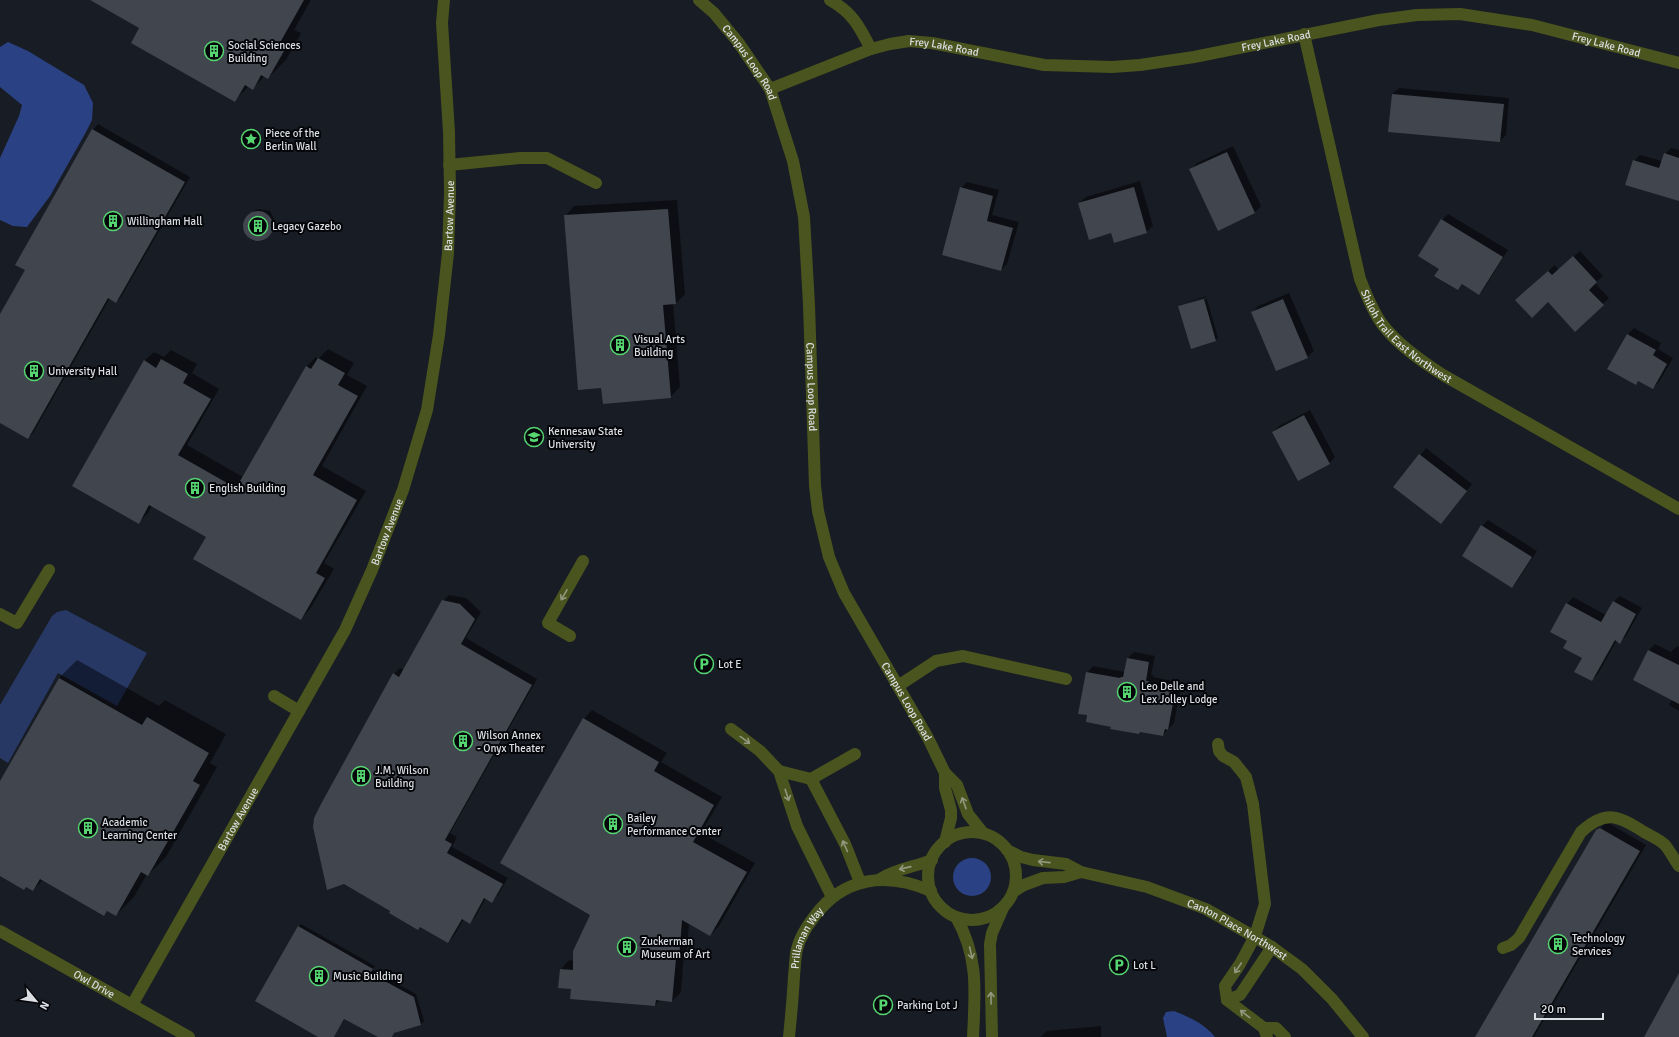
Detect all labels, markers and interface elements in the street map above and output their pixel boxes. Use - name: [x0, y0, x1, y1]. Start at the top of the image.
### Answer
- street label: Campus Loop Road: [719, 22, 779, 102]
- street label: Frey Lake Road: [1240, 28, 1312, 54]
- street label: Frey Lake Road: [1570, 30, 1642, 60]
- street label: Frey Lake Road: [909, 35, 980, 59]
- place label: Social Sciences Building: [228, 39, 301, 65]
- building icon: Social Sciences Building: [203, 40, 225, 62]
- place label: Piece of the Berlin Wall: [265, 127, 320, 153]
- place icon: Piece of the Berlin Wall: [240, 128, 262, 150]
- street label: Bartow Avenue: [442, 180, 457, 251]
- building icon: Willingham Hall: [102, 210, 124, 232]
- place label: Willingham Hall: [127, 215, 203, 228]
- building icon: Legacy Gazebo: [247, 215, 269, 237]
- place label: Legacy Gazebo: [272, 220, 342, 233]
- street label: Shiloh Trail East Northwest: [1358, 288, 1454, 386]
- place label: Visual Arts Building: [634, 333, 685, 359]
- building icon: Visual Arts Building: [609, 334, 631, 356]
- street label: Campus Loop Road: [803, 342, 819, 432]
- building icon: University Hall: [23, 360, 45, 382]
- place label: University Hall: [48, 365, 117, 378]
- place label: Kennesaw State University: [548, 425, 623, 451]
- school or university icon: Kennesaw State University: [523, 426, 545, 448]
- building icon: English Building: [184, 477, 206, 499]
- place label: English Building: [209, 482, 286, 495]
- street label: Bartow Avenue: [368, 497, 406, 567]
- one-way arrow: [559, 589, 567, 601]
- parking icon: Lot E: [693, 653, 715, 675]
- place label: Lot E: [718, 658, 742, 671]
- street label: Campus Loop Road: [878, 660, 934, 743]
- place label: Leo Delle and Lex Jolley Lodge: [1141, 680, 1218, 706]
- building icon: Leo Delle and Lex Jolley Lodge: [1116, 681, 1138, 703]
- place label: Wilson Annex - Onyx Theater: [477, 729, 545, 755]
- building icon: Wilson Annex - Onyx Theater: [452, 730, 474, 752]
- one-way arrow: [740, 736, 751, 744]
- place label: J.M. Wilson Building: [375, 764, 429, 790]
- building icon: J.M. Wilson Building: [350, 765, 372, 787]
- street label: Bartow Avenue: [215, 785, 261, 853]
- one-way arrow: [784, 788, 791, 801]
- one-way arrow: [960, 797, 967, 810]
- place label: Bailey Performance Center: [627, 812, 721, 838]
- building icon: Bailey Performance Center: [602, 813, 624, 835]
- place label: Academic Learning Center: [102, 816, 177, 842]
- building icon: Academic Learning Center: [77, 817, 99, 839]
- one-way arrow: [841, 841, 849, 853]
- one-way arrow: [1038, 858, 1051, 865]
- one-way arrow: [899, 865, 912, 873]
- street label: Canton Place Northwest: [1185, 897, 1290, 963]
- street label: Prillaman Way: [789, 904, 827, 970]
- place label: Technology Services: [1572, 932, 1626, 958]
- building icon: Technology Services: [1547, 933, 1569, 955]
- place label: Zuckerman Museum of Art: [641, 935, 710, 961]
- building icon: Zuckerman Museum of Art: [616, 936, 638, 958]
- one-way arrow: [968, 946, 976, 959]
- parking icon: Lot L: [1108, 954, 1130, 976]
- place label: Lot L: [1133, 959, 1156, 972]
- one-way arrow: [1233, 962, 1241, 974]
- building icon: Music Building: [308, 965, 330, 987]
- street label: Owl Drive: [71, 967, 117, 1001]
- place label: Music Building: [333, 970, 403, 983]
- north arrow: [16, 981, 56, 1021]
- one-way arrow: [987, 992, 995, 1005]
- parking icon: Parking Lot J: [872, 994, 894, 1016]
- scale bar: [1535, 995, 1603, 1021]
- text: N: [37, 999, 52, 1012]
- place label: Parking Lot J: [897, 999, 958, 1012]
- text: 20 m: [1541, 1002, 1566, 1017]
- one-way arrow: [1240, 1010, 1251, 1018]

